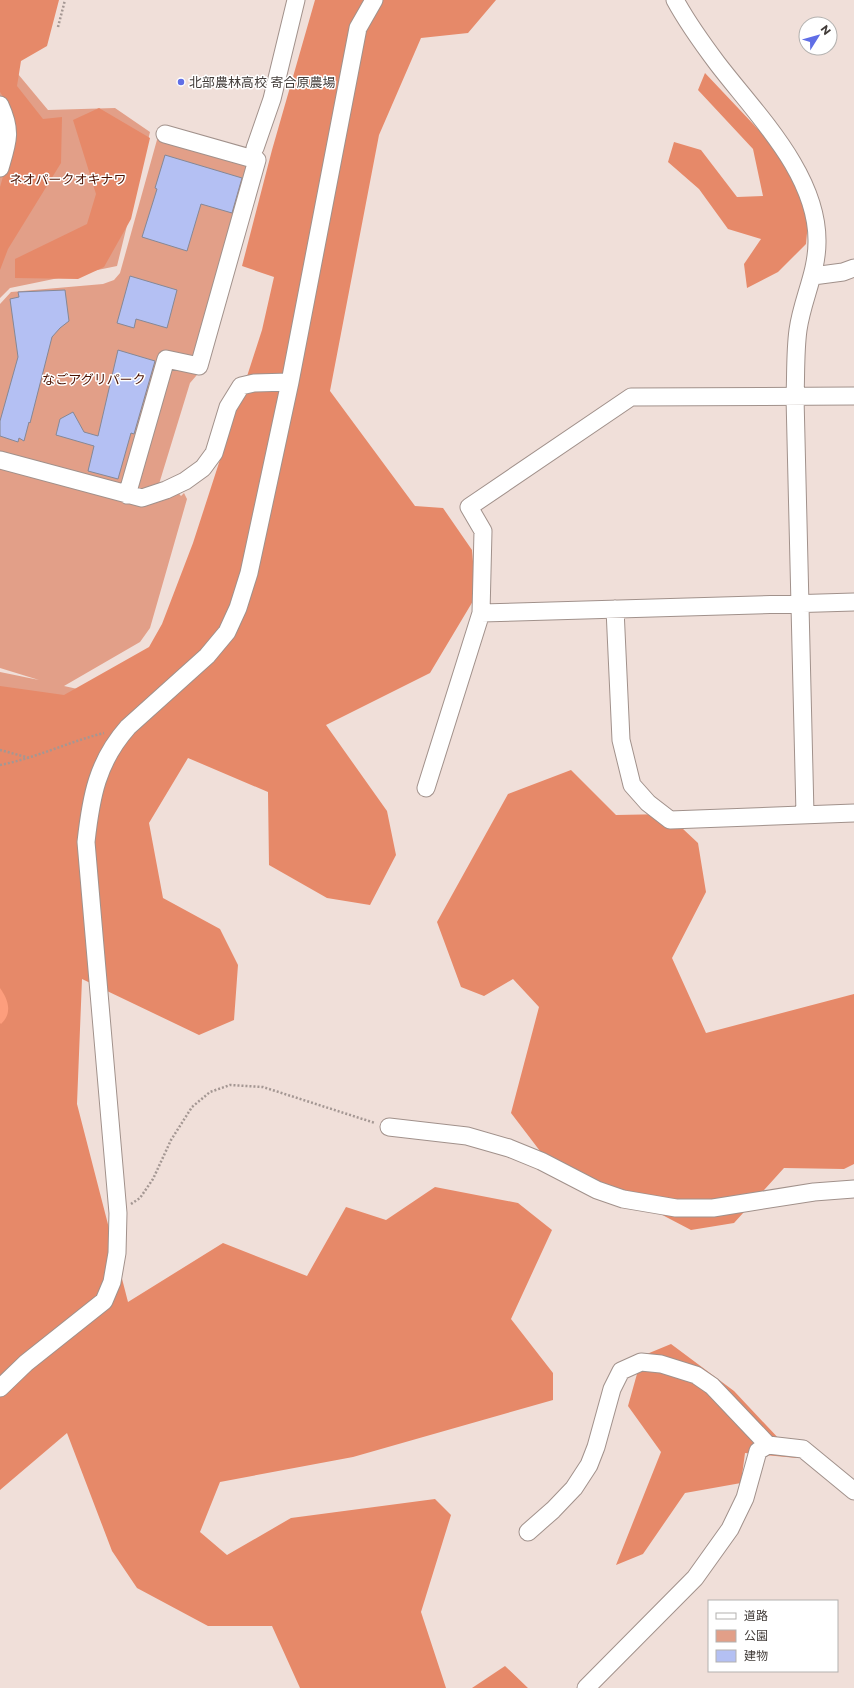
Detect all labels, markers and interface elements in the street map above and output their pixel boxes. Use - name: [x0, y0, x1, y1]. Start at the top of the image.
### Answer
- north arrow: [798, 16, 838, 56]
- text: N: [818, 22, 834, 38]
- place label: 北部農林高校 寄合原農場: [189, 74, 335, 90]
- marker: 北部農林高校 寄合原農場: [176, 77, 186, 87]
- park label: ネオパークオキナワ: [9, 171, 127, 187]
- park label: なごアグリパーク: [42, 371, 146, 387]
- legend: [708, 1600, 838, 1672]
- text: 道路: [744, 1608, 768, 1623]
- text: 公園: [744, 1628, 768, 1643]
- text: 建物: [744, 1648, 768, 1663]

